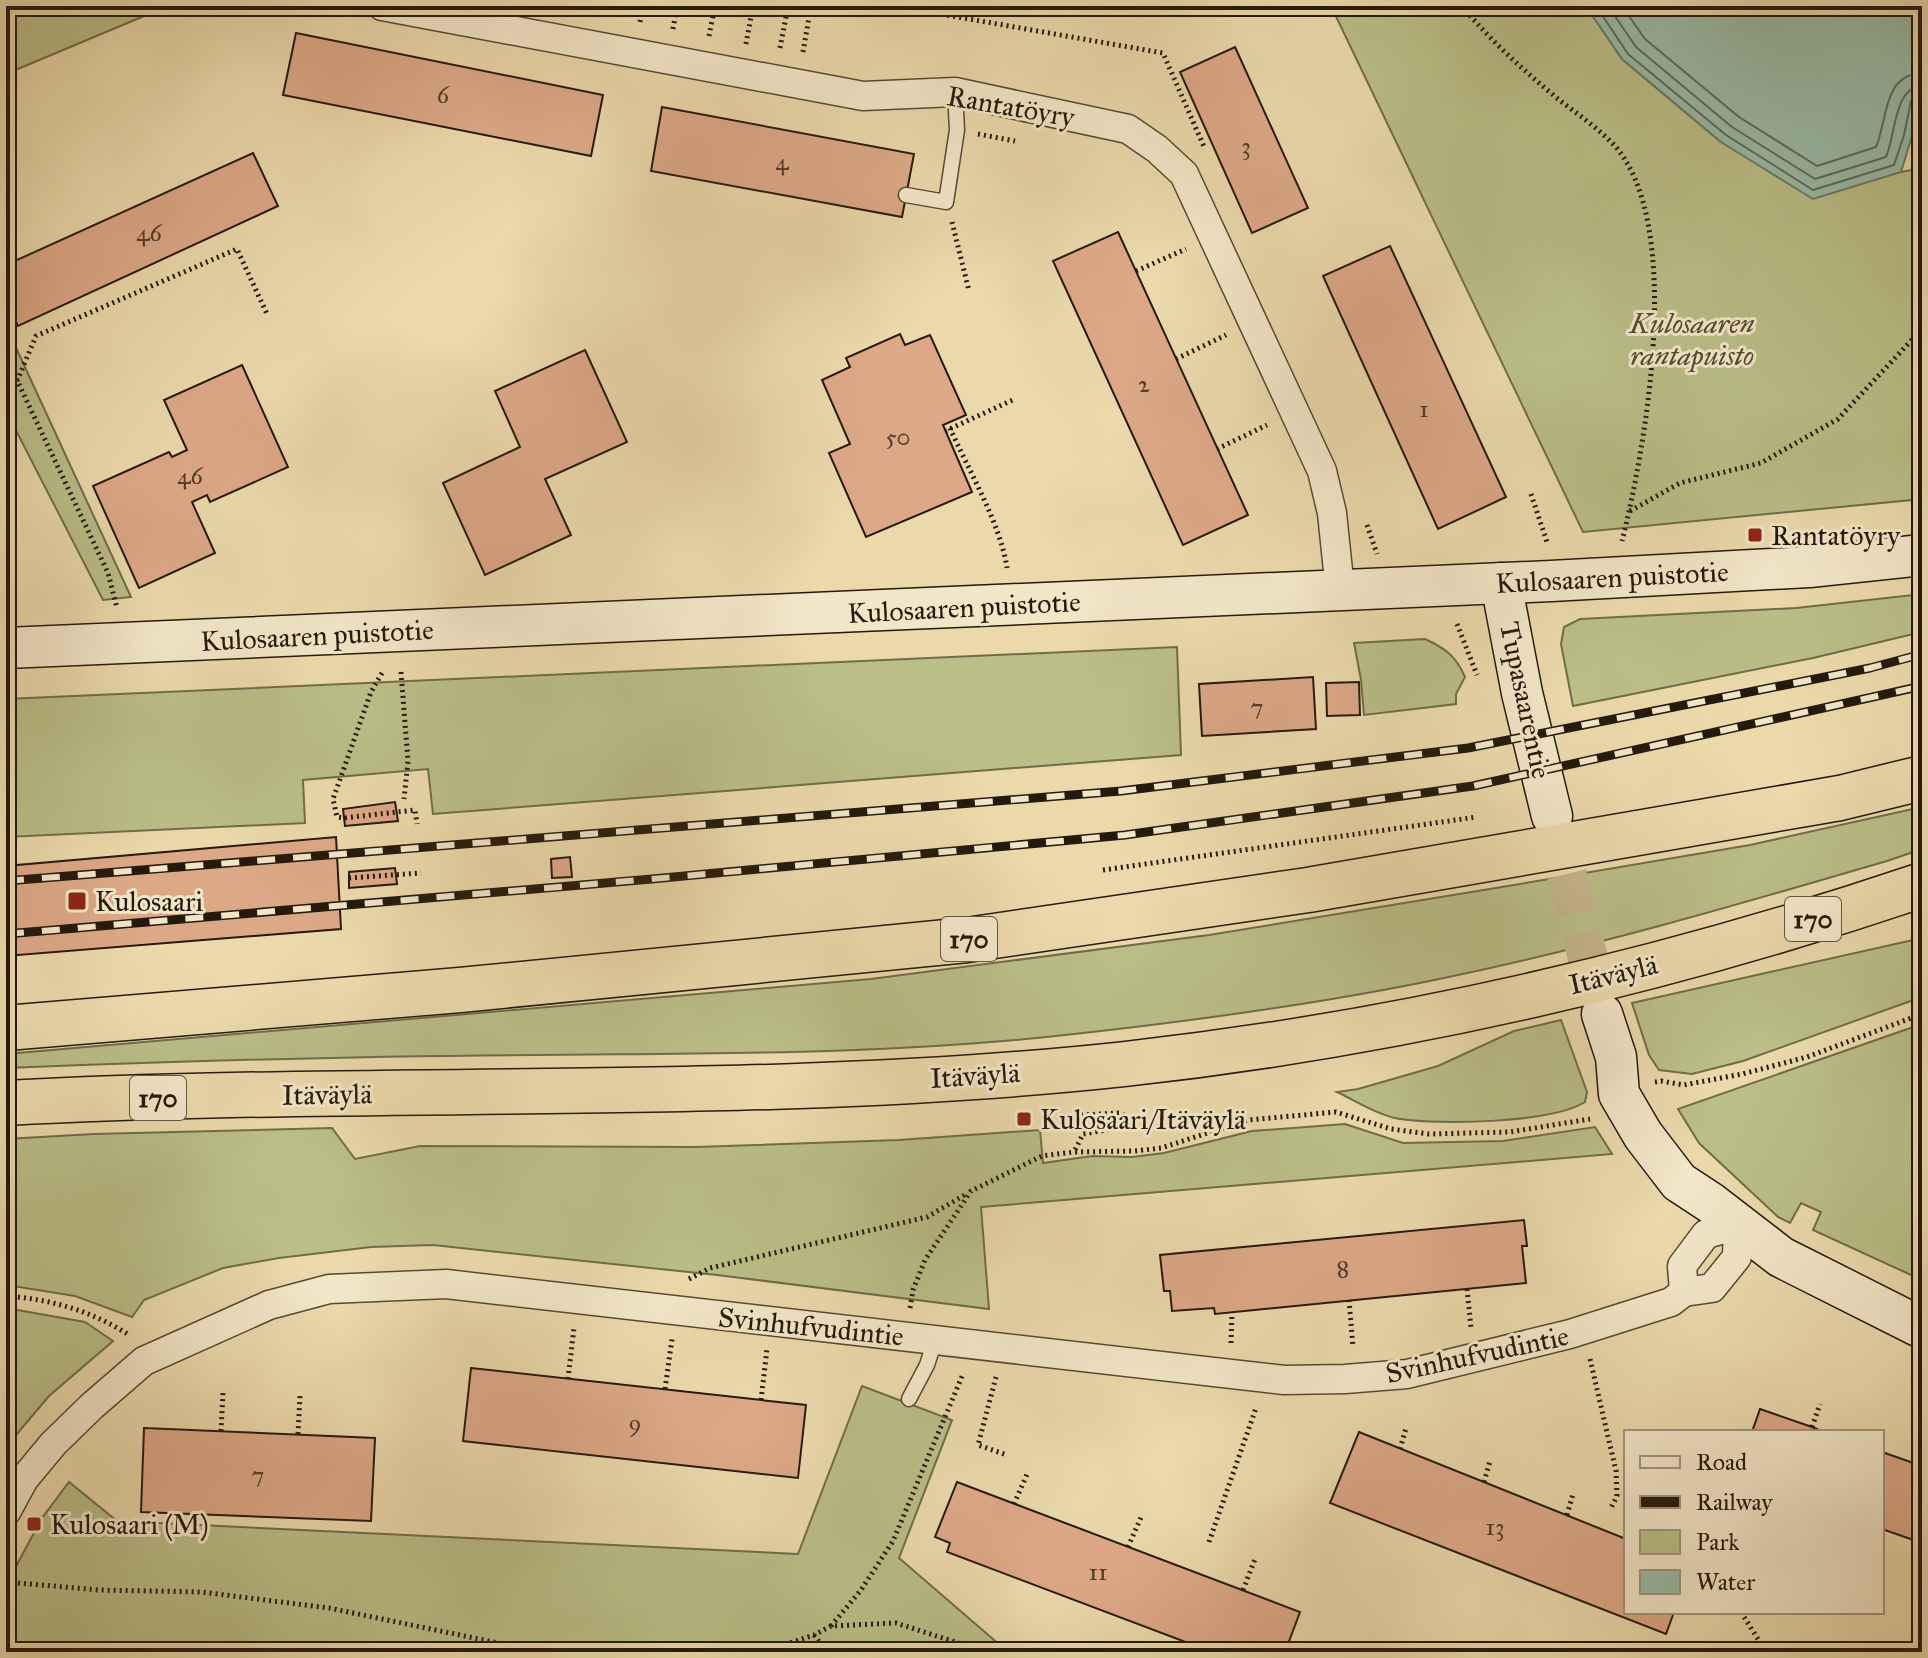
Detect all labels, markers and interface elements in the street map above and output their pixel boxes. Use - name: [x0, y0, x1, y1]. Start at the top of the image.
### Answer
- street label: Rantatöyry: [944, 78, 1078, 135]
- house number: 6: [437, 80, 450, 110]
- house number: 3: [1241, 131, 1251, 161]
- house number: 4: [775, 147, 789, 177]
- house number: 46: [136, 218, 163, 248]
- park label: Kulosaaren rantapuisto: [1628, 306, 1755, 373]
- house number: 2: [1138, 369, 1150, 399]
- house number: 1: [1419, 394, 1429, 424]
- house number: 50: [885, 422, 911, 452]
- house number: 46: [177, 461, 204, 491]
- place label: Rantatöyry: [1771, 518, 1901, 553]
- marker: Rantatöyry: [1746, 526, 1764, 544]
- street label: Kulosaaren puistotie: [1495, 554, 1729, 601]
- street label: Kulosaaren puistotie: [847, 584, 1081, 631]
- street label: Kulosaaren puistotie: [200, 612, 434, 659]
- street label: Tupasaarentie: [1492, 618, 1559, 782]
- house number: 7: [1251, 692, 1263, 722]
- place label: Kulosaari: [95, 884, 203, 919]
- marker: Kulosaari: [66, 890, 88, 912]
- road number: 170: [1785, 897, 1841, 941]
- road number: 170: [941, 917, 997, 961]
- street label: Itäväylä: [1565, 947, 1661, 1002]
- street label: Itäväylä: [929, 1055, 1021, 1096]
- road number: 170: [130, 1076, 186, 1120]
- street label: Itäväylä: [282, 1076, 373, 1113]
- place label: Kulosaari/Itäväylä: [1040, 1102, 1246, 1137]
- marker: Kulosaari/Itäväylä: [1015, 1110, 1033, 1128]
- house number: 8: [1337, 1254, 1349, 1284]
- street label: Svinhufvudintie: [716, 1299, 905, 1354]
- street label: Svinhufvudintie: [1382, 1318, 1572, 1391]
- house number: 9: [629, 1408, 641, 1438]
- legend: [1624, 1430, 1884, 1614]
- text: Road: [1696, 1447, 1747, 1477]
- house number: 7: [252, 1460, 264, 1490]
- text: Railway: [1696, 1487, 1773, 1517]
- place label: Kulosaari (M): [50, 1507, 209, 1542]
- house number: 13: [1485, 1512, 1505, 1542]
- marker: Kulosaari (M): [25, 1515, 43, 1533]
- text: Park: [1696, 1527, 1740, 1557]
- house number: 11: [1089, 1557, 1107, 1587]
- text: Water: [1696, 1567, 1755, 1597]

